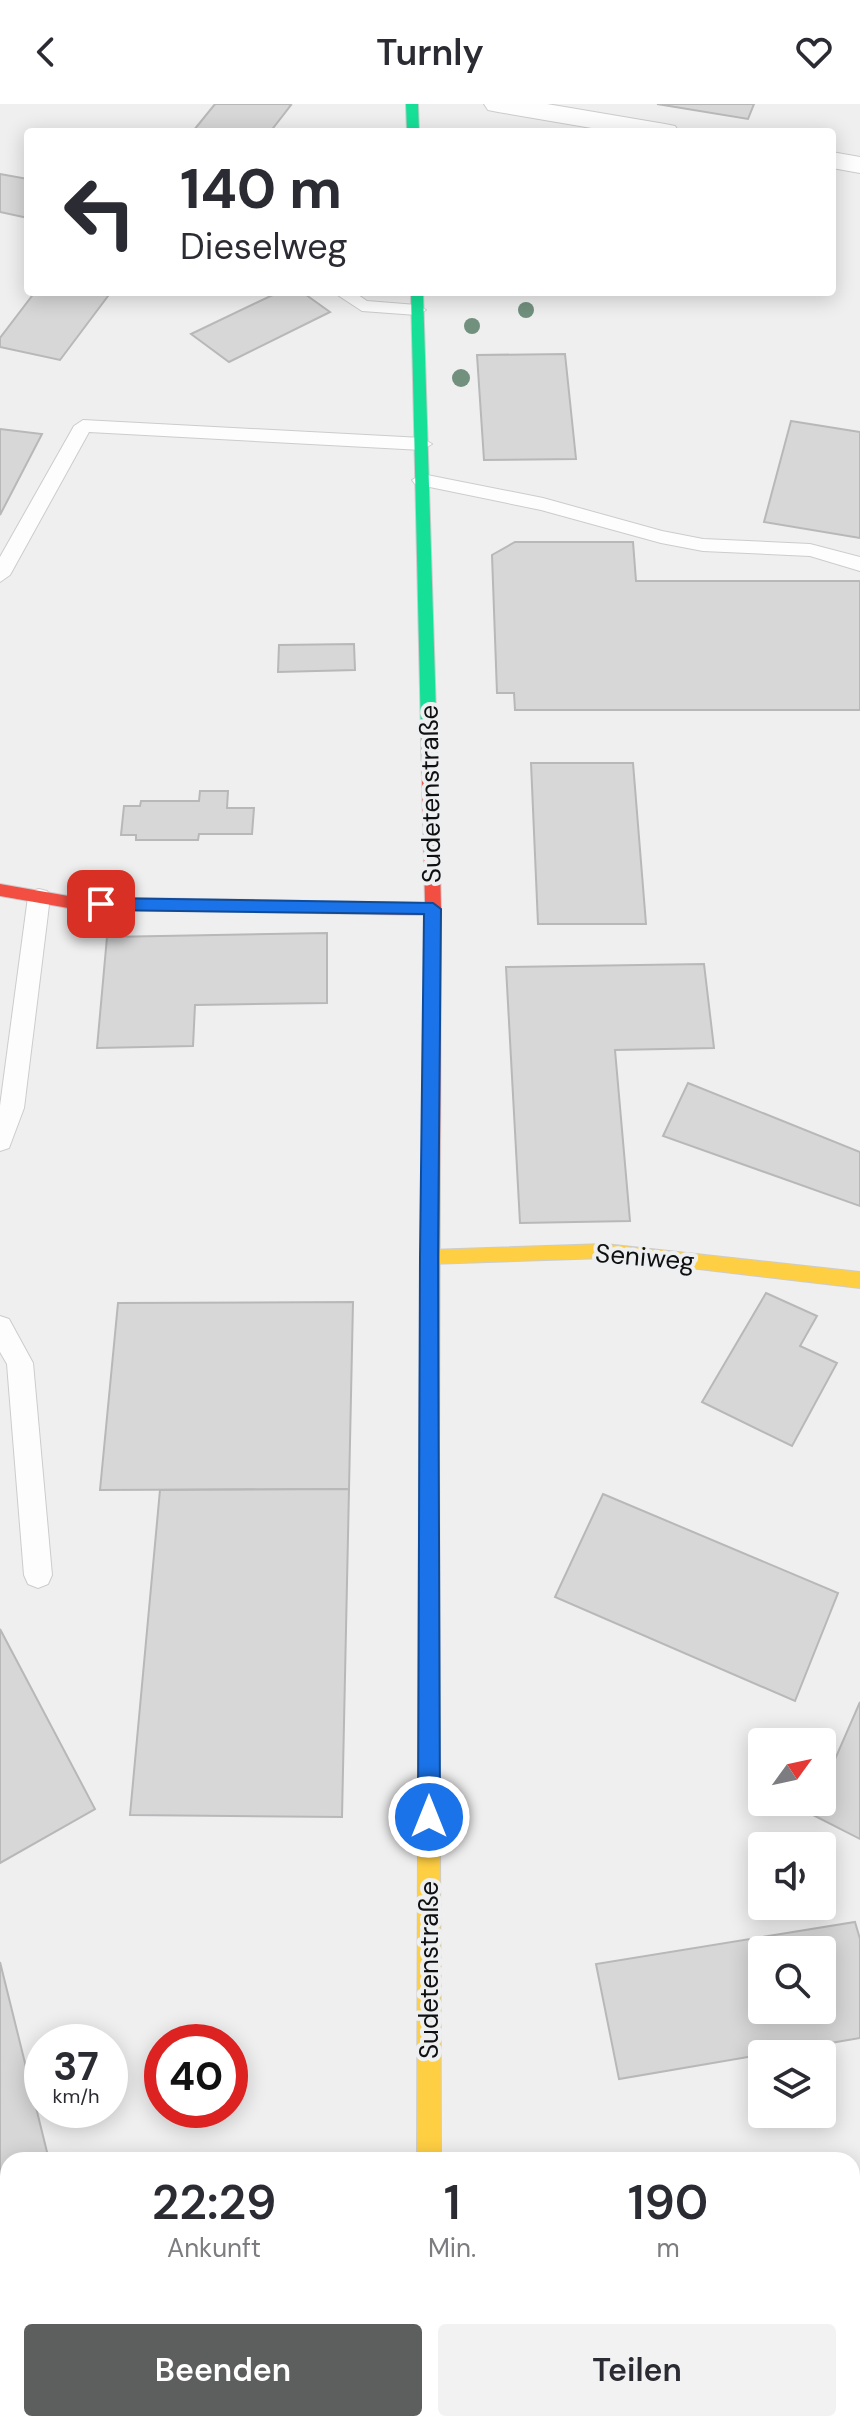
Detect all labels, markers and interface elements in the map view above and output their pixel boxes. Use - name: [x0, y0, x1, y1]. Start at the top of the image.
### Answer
- text: Turnly: [376, 29, 484, 76]
- icon: back: [24, 30, 68, 74]
- icon: heart: [792, 30, 836, 74]
- text: 140 m: [180, 152, 342, 225]
- icon: left: [48, 160, 152, 264]
- text: Dieselweg: [180, 223, 348, 270]
- street label: Sudetenstraße: [411, 705, 449, 883]
- pin: [67, 870, 135, 938]
- icon: arrive: [79, 882, 123, 926]
- street label: Seniweg: [594, 1236, 696, 1278]
- north arrow: [748, 1728, 836, 1816]
- map controls: [748, 1728, 836, 2128]
- position arrow: [387, 1775, 471, 1859]
- button: sound: [748, 1832, 836, 1920]
- street label: Sudetenstraße: [412, 1881, 446, 2059]
- button: search: [748, 1936, 836, 2024]
- speed limit sign: 40: [144, 2024, 248, 2128]
- text: 37: [53, 2040, 99, 2092]
- button: layers: [748, 2040, 836, 2128]
- text: km/h: [52, 2083, 100, 2109]
- text: 22:29: [152, 2171, 276, 2234]
- text: 1: [444, 2171, 460, 2234]
- text: 190: [628, 2171, 708, 2234]
- text: Ankunft: [167, 2231, 261, 2265]
- text: Min.: [428, 2231, 476, 2265]
- text: m: [656, 2231, 680, 2265]
- button: Beenden: [24, 2324, 422, 2416]
- button: Teilen: [438, 2324, 836, 2416]

